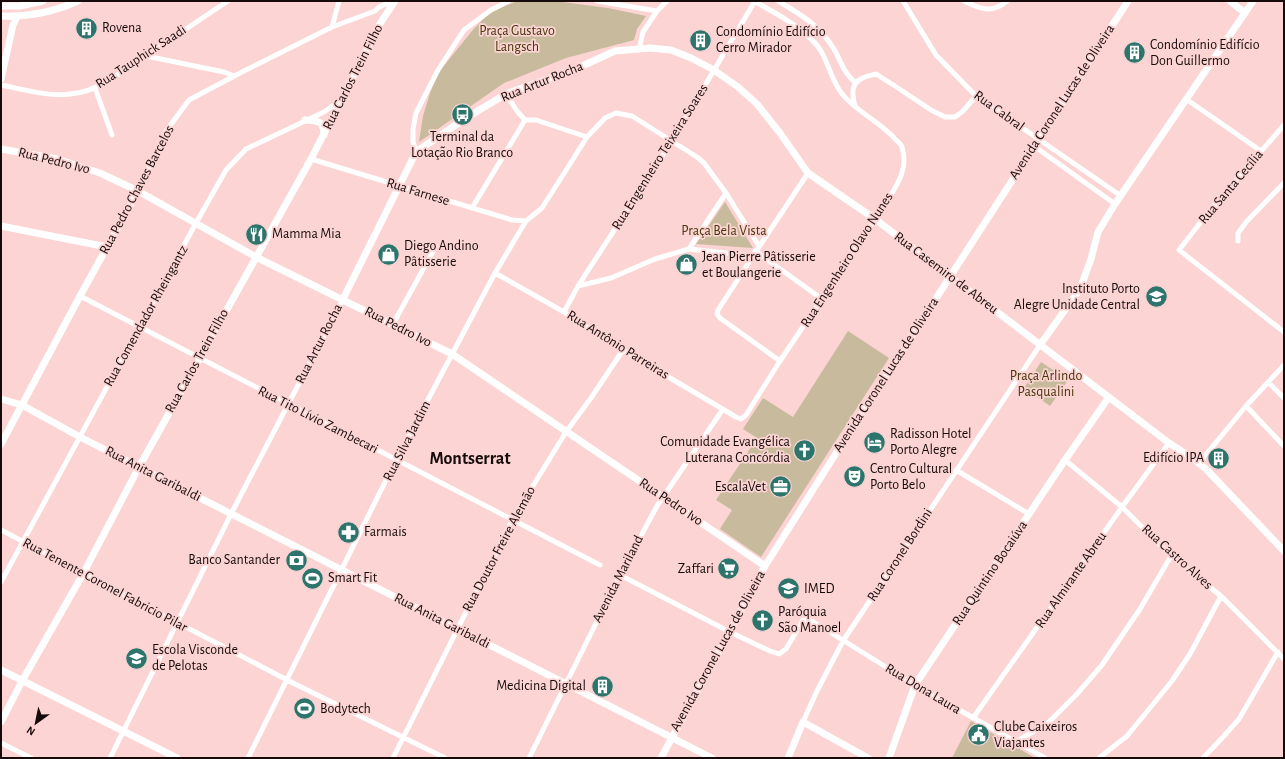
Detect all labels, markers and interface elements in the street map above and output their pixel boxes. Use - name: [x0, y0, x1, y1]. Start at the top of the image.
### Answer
- building icon: Rovena: [74, 15, 100, 41]
- place label: Rovena: [102, 21, 142, 35]
- street label: Rua Carlos Trein Filho: [320, 22, 386, 132]
- street label: Avenida Coronel Lucas de Oliveira: [1007, 22, 1118, 182]
- street label: Rua Tauphick Saadi: [93, 23, 189, 91]
- park label: Praça Gustavo Langsch: [479, 24, 555, 54]
- place label: Condomínio Edifício Cerro Mirador: [716, 25, 826, 55]
- building icon: Condomínio Edifício Cerro Mirador: [687, 27, 713, 53]
- place label: Condomínio Edifício Don Guillermo: [1150, 38, 1260, 68]
- building icon: Condomínio Edifício Don Guillermo: [1121, 40, 1147, 66]
- street label: Rua Artur Rocha: [499, 59, 586, 105]
- street label: Rua Engenheiro Teixeira Soares: [609, 82, 711, 232]
- street label: Rua Cabral: [971, 88, 1027, 134]
- bus stop icon: Terminal da Lotação Rio Branco: [449, 102, 475, 128]
- street label: Rua Pedro Chaves Barcelos: [97, 123, 177, 257]
- place label: Terminal da Lotação Rio Branco: [411, 130, 513, 160]
- street label: Rua Pedro Ivo: [17, 145, 91, 177]
- street label: Rua Santa Cecília: [1196, 147, 1266, 227]
- street label: Rua Farnese: [385, 176, 451, 208]
- street label: Rua Engenheiro Olavo Nunes: [798, 190, 896, 330]
- restaurant icon: Mamma Mia: [243, 221, 269, 247]
- park label: Praça Bela Vista: [681, 224, 767, 238]
- place label: Mamma Mia: [272, 227, 342, 241]
- street label: Rua Casemiro de Abreu: [891, 229, 1001, 317]
- place label: Diego Andino Pâtisserie: [404, 239, 479, 269]
- shop icon: Diego Andino Pâtisserie: [376, 241, 402, 267]
- street label: Rua Comendador Rheingantz: [101, 243, 191, 389]
- place label: Jean Pierre Pâtisserie et Boulangerie: [702, 250, 816, 280]
- shop icon: Jean Pierre Pâtisserie et Boulangerie: [674, 252, 700, 278]
- place label: Instituto Porto Alegre Unidade Central: [1014, 282, 1140, 312]
- school or university icon: Instituto Porto Alegre Unidade Central: [1143, 284, 1169, 310]
- street label: Avenida Coronel Lucas de Oliveira: [831, 295, 942, 455]
- street label: Rua Artur Rocha: [293, 301, 345, 386]
- street label: Rua Pedro Ivo: [362, 304, 434, 350]
- street label: Rua Carlos Trein Filho: [163, 307, 231, 415]
- street label: Rua Antônio Parreiras: [564, 308, 672, 382]
- park label: Praça Arlindo Pasqualini: [1010, 369, 1082, 399]
- street label: Rua Tito Lívio Zambecari: [256, 384, 380, 456]
- street label: Rua Silva Jardim: [381, 399, 433, 483]
- place label: Radisson Hotel Porto Alegre: [890, 427, 972, 457]
- hotel icon: Radisson Hotel Porto Alegre: [862, 429, 888, 455]
- place label: Comunidade Evangélica Luterana Concórdia: [660, 435, 791, 465]
- church icon: Comunidade Evangélica Luterana Concórdia: [792, 437, 818, 463]
- street label: Rua Anita Garibaldi: [103, 444, 203, 504]
- building icon: Edifício IPA: [1206, 445, 1232, 471]
- district label: Montserrat: [430, 450, 510, 468]
- place label: Edifício IPA: [1143, 451, 1204, 465]
- place label: Centro Cultural Porto Belo: [870, 462, 952, 492]
- theatre icon: Centro Cultural Porto Belo: [841, 464, 867, 490]
- office icon: EscalaVet: [768, 474, 794, 500]
- street label: Rua Pedro Ivo: [637, 476, 705, 528]
- place label: EscalaVet: [715, 480, 767, 494]
- street label: Rua Doutor Freire Alemão: [460, 484, 538, 614]
- street label: Rua Coronel Bordini: [865, 506, 935, 604]
- street label: Rua Quintino Bocaiúva: [950, 518, 1030, 628]
- pharmacy icon: Farmais: [335, 519, 361, 545]
- street label: Rua Castro Alves: [1139, 522, 1215, 592]
- place label: Farmais: [364, 525, 407, 539]
- street label: Rua Almirante Abreu: [1033, 529, 1109, 631]
- street label: Avenida Mariland: [590, 533, 646, 625]
- street label: Rua Tenente Coronel Fabricio Pilar: [20, 536, 190, 635]
- bank icon: Banco Santander: [283, 547, 309, 573]
- place label: Banco Santander: [188, 553, 280, 567]
- supermarket icon: Zaffari: [716, 556, 742, 582]
- place label: Zaffari: [678, 562, 714, 576]
- sports icon: Smart Fit: [300, 565, 326, 591]
- street label: Avenida Coronel Lucas de Oliveira: [668, 568, 768, 734]
- place label: Smart Fit: [328, 571, 378, 585]
- school or university icon: IMED: [776, 576, 802, 602]
- place label: IMED: [804, 582, 835, 596]
- street label: Rua Anita Garibaldi: [392, 591, 492, 651]
- place label: Paróquia São Manoel: [778, 605, 841, 635]
- church icon: Paróquia São Manoel: [750, 607, 776, 633]
- place label: Escola Visconde de Pelotas: [152, 643, 238, 673]
- school or university icon: Escola Visconde de Pelotas: [124, 645, 150, 671]
- street label: Rua Dona Laura: [883, 661, 964, 717]
- building icon: Medicina Digital: [589, 673, 615, 699]
- place label: Medicina Digital: [496, 679, 586, 693]
- sports icon: Bodytech: [292, 696, 318, 722]
- place label: Bodytech: [320, 702, 371, 716]
- north arrow: [16, 703, 56, 743]
- place label: Clube Caixeiros Viajantes: [994, 720, 1077, 750]
- public building icon: Clube Caixeiros Viajantes: [966, 722, 992, 748]
- text: N: [25, 724, 37, 738]

